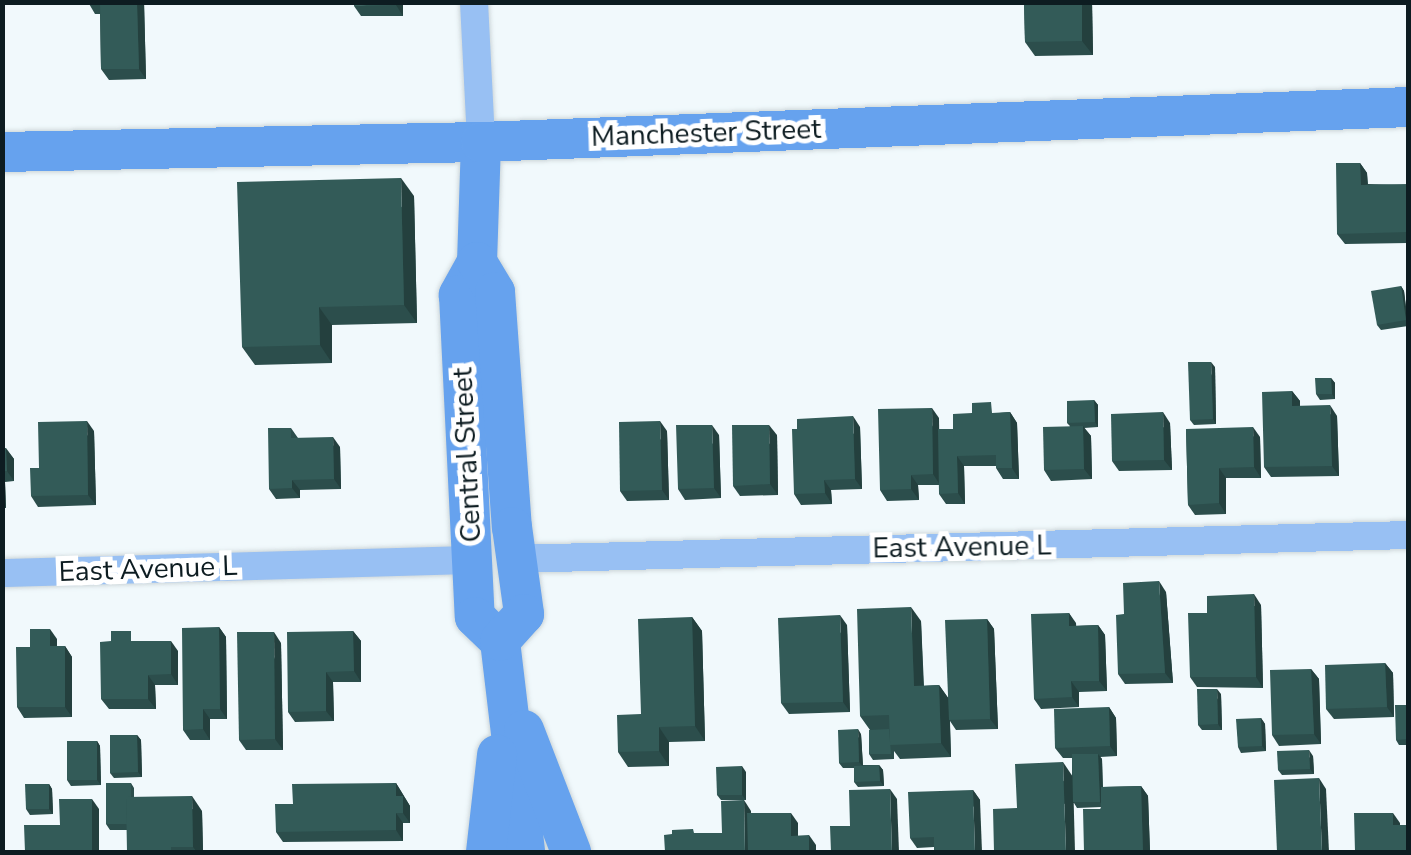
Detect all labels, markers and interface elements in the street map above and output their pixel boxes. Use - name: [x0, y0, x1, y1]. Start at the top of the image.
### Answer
- street label: Manchester Street: [591, 112, 821, 154]
- street label: Central Street: [446, 367, 488, 543]
- street label: East Avenue L: [872, 529, 1052, 565]
- street label: East Avenue L: [58, 549, 238, 589]

